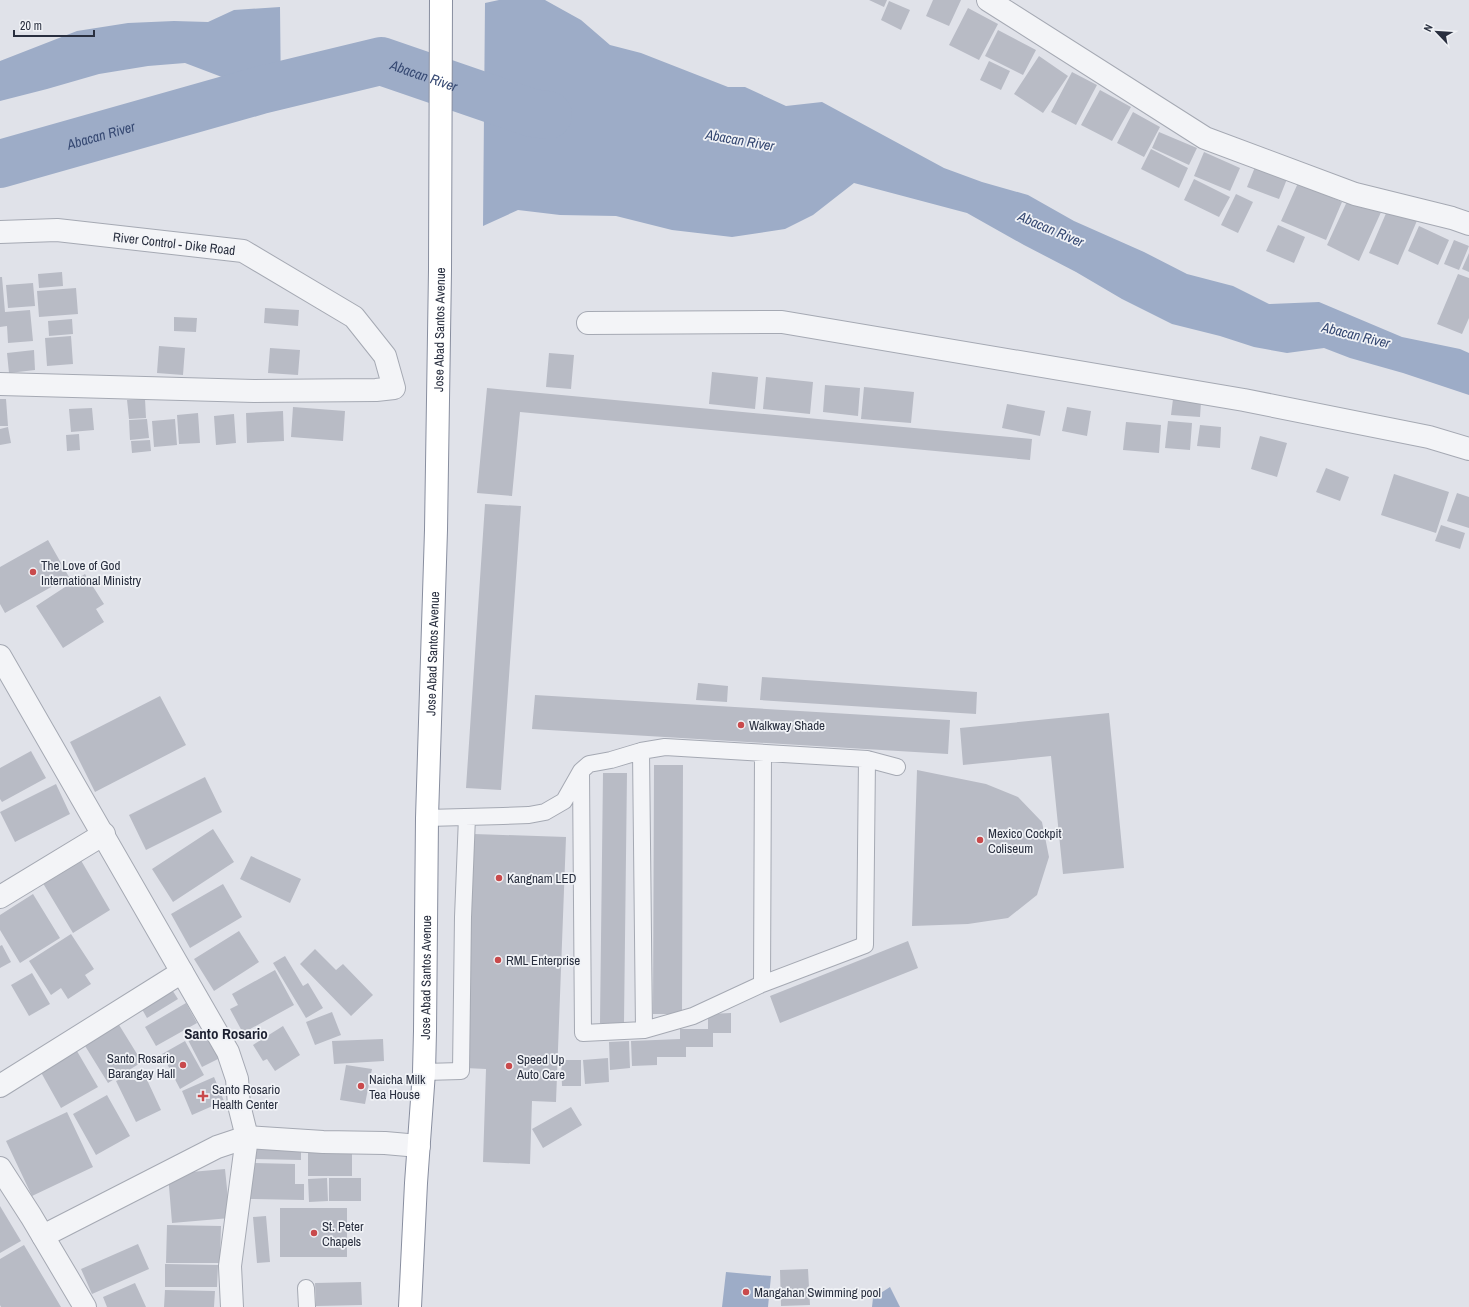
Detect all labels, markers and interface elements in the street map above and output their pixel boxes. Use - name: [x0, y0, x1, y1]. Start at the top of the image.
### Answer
- scale bar: [14, 12, 94, 38]
- north arrow: [1417, 12, 1457, 52]
- text: 20 m: [20, 18, 42, 34]
- text: N: [1420, 22, 1436, 34]
- water label: Abacan River: [387, 56, 461, 96]
- water label: Abacan River: [64, 117, 138, 154]
- water label: Abacan River: [703, 125, 777, 155]
- water label: Abacan River: [1015, 207, 1088, 251]
- street label: River Control - Dike Road: [112, 228, 236, 259]
- street label: Jose Abad Santos Avenue: [430, 267, 449, 392]
- water label: Abacan River: [1319, 318, 1393, 352]
- place label: The Love of God International Ministry: [41, 557, 142, 589]
- marker: The Love of God International Ministry: [28, 567, 38, 577]
- street label: Jose Abad Santos Avenue: [422, 591, 443, 716]
- place label: Walkway Shade: [749, 717, 825, 734]
- marker: Walkway Shade: [736, 720, 746, 730]
- place label: Mexico Cockpit Coliseum: [988, 825, 1061, 857]
- marker: Mexico Cockpit Coliseum: [975, 835, 985, 845]
- place label: Kangnam LED: [507, 870, 577, 887]
- marker: Kangnam LED: [494, 873, 504, 883]
- street label: Jose Abad Santos Avenue: [416, 915, 435, 1040]
- place label: RML Enterprise: [506, 952, 580, 969]
- marker: RML Enterprise: [493, 955, 503, 965]
- district label: Santo Rosario: [184, 1023, 268, 1044]
- place label: Santo Rosario Barangay Hall: [107, 1050, 175, 1082]
- place label: Speed Up Auto Care: [516, 1051, 565, 1083]
- marker: Santo Rosario Barangay Hall: [178, 1060, 188, 1070]
- marker: Speed Up Auto Care: [504, 1061, 514, 1071]
- place label: Naicha Milk Tea House: [369, 1071, 426, 1103]
- place label: Santo Rosario Health Center: [212, 1081, 280, 1113]
- marker: Naicha Milk Tea House: [356, 1081, 366, 1091]
- marker: Santo Rosario Health Center: [197, 1090, 209, 1102]
- place label: St. Peter Chapels: [322, 1218, 364, 1250]
- marker: St. Peter Chapels: [309, 1228, 319, 1238]
- place label: Mangahan Swimming pool: [754, 1284, 881, 1301]
- marker: Mangahan Swimming pool: [741, 1287, 751, 1297]

